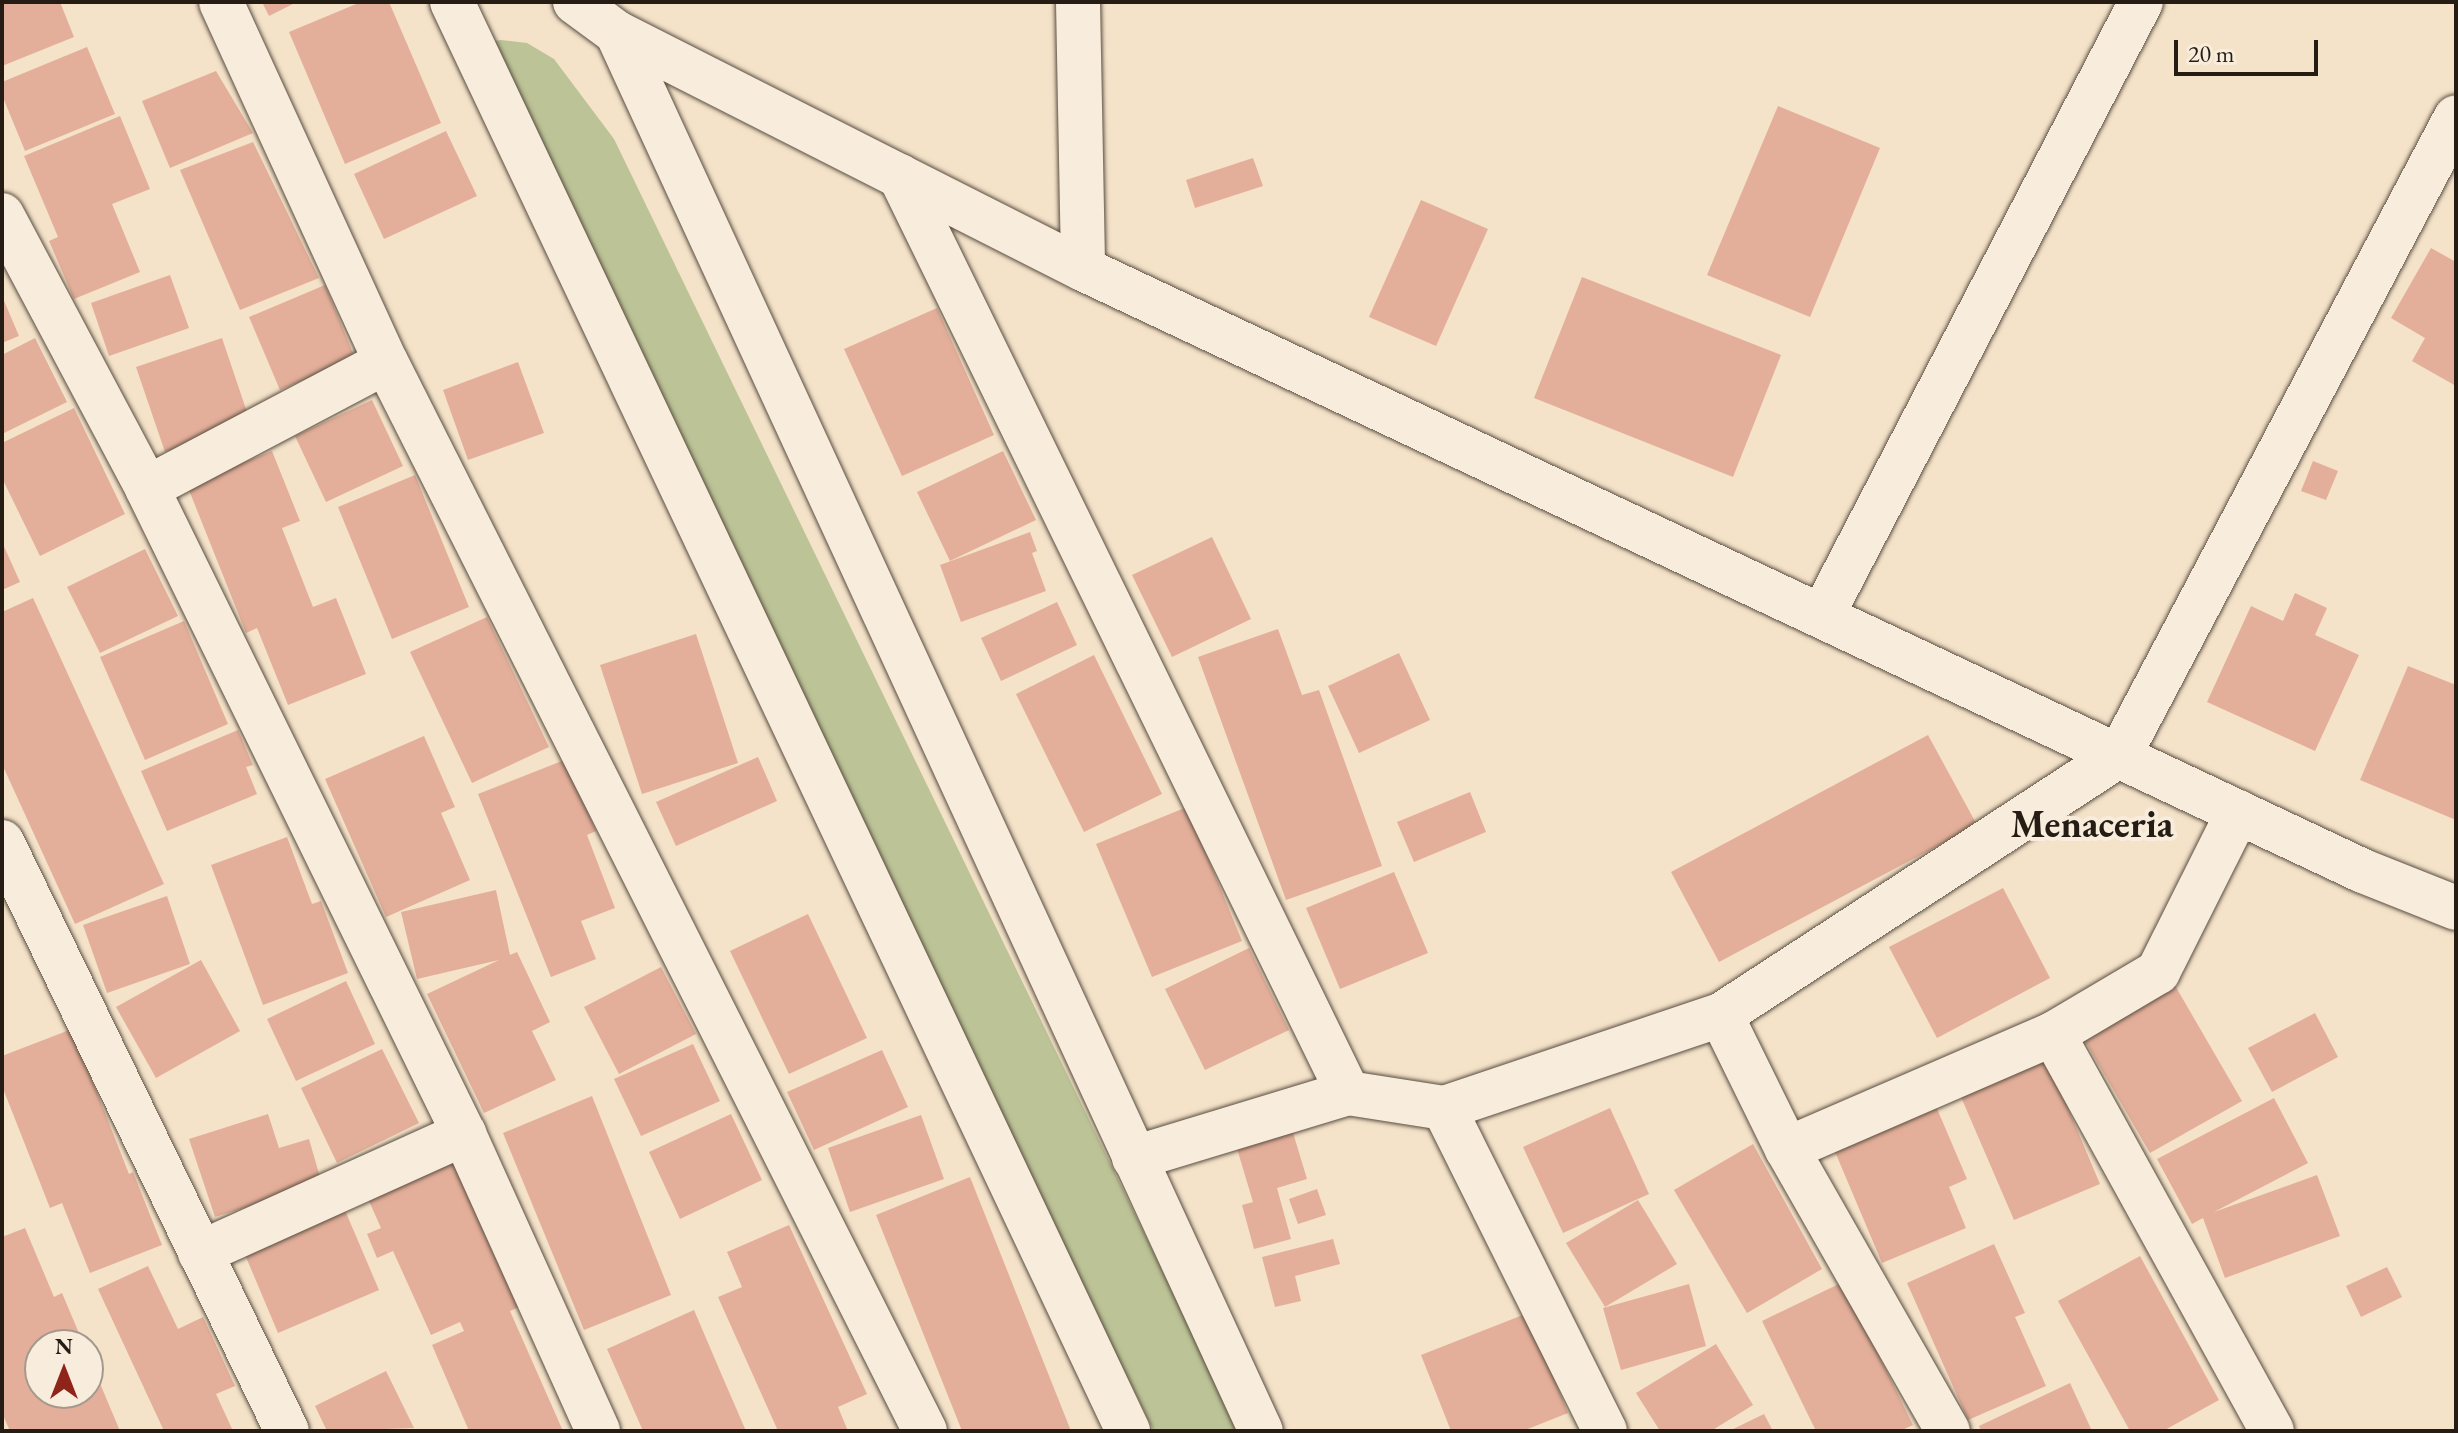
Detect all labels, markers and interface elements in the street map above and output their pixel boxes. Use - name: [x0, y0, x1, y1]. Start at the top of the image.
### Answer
- scale bar: [2178, 24, 2322, 74]
- text: 20 m: [2188, 38, 2235, 69]
- district label: Menaceria: [2011, 801, 2173, 847]
- north arrow: [24, 1329, 104, 1409]
- text: N: [55, 1332, 73, 1361]

